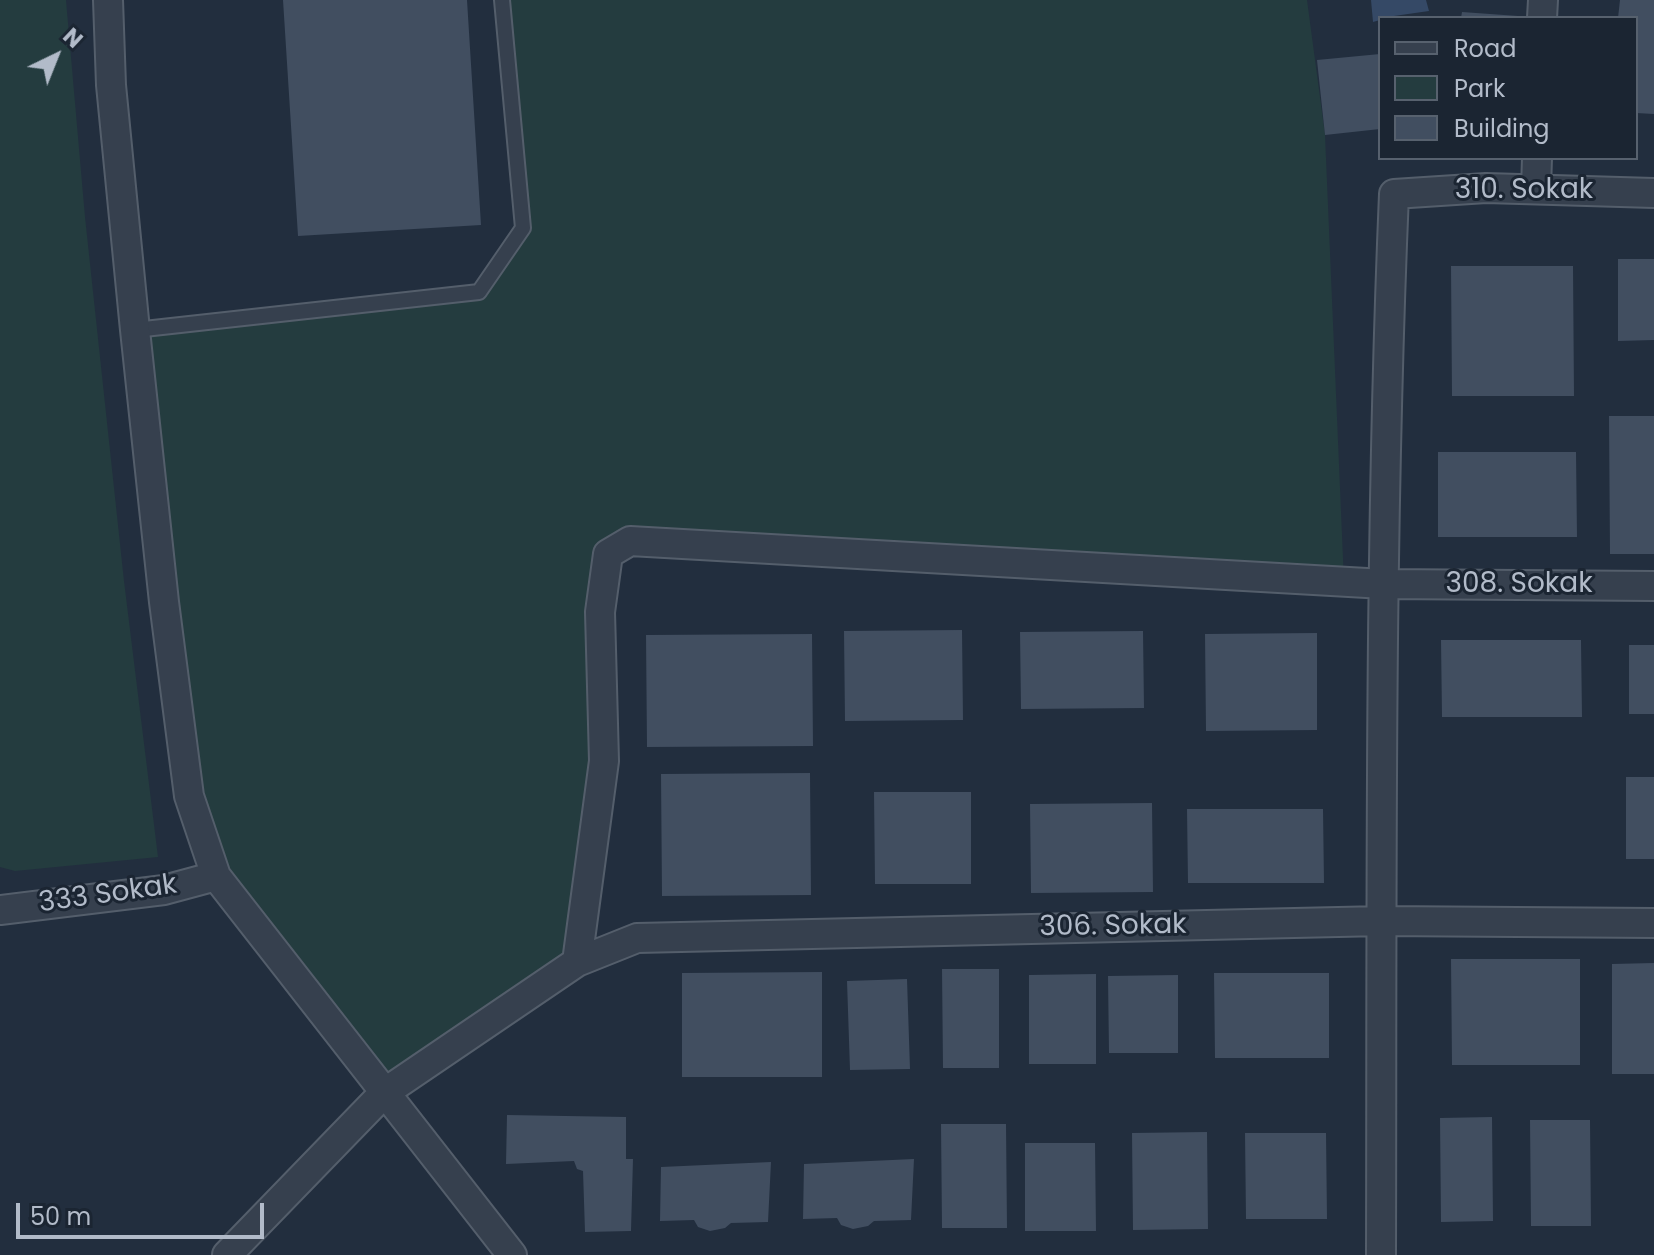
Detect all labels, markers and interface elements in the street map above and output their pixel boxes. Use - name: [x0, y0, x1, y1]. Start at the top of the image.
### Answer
- north arrow: [16, 16, 96, 96]
- legend: [1378, 16, 1638, 160]
- text: N: [56, 21, 89, 55]
- text: Road: [1454, 32, 1516, 65]
- text: Park: [1454, 72, 1505, 105]
- text: Building: [1454, 112, 1550, 145]
- street label: 310. Sokak: [1455, 174, 1593, 208]
- street label: 308. Sokak: [1445, 568, 1593, 602]
- street label: 333 Sokak: [37, 869, 179, 921]
- street label: 306. Sokak: [1039, 909, 1187, 945]
- scale bar: [20, 1187, 268, 1237]
- text: 50 m: [30, 1200, 91, 1233]

